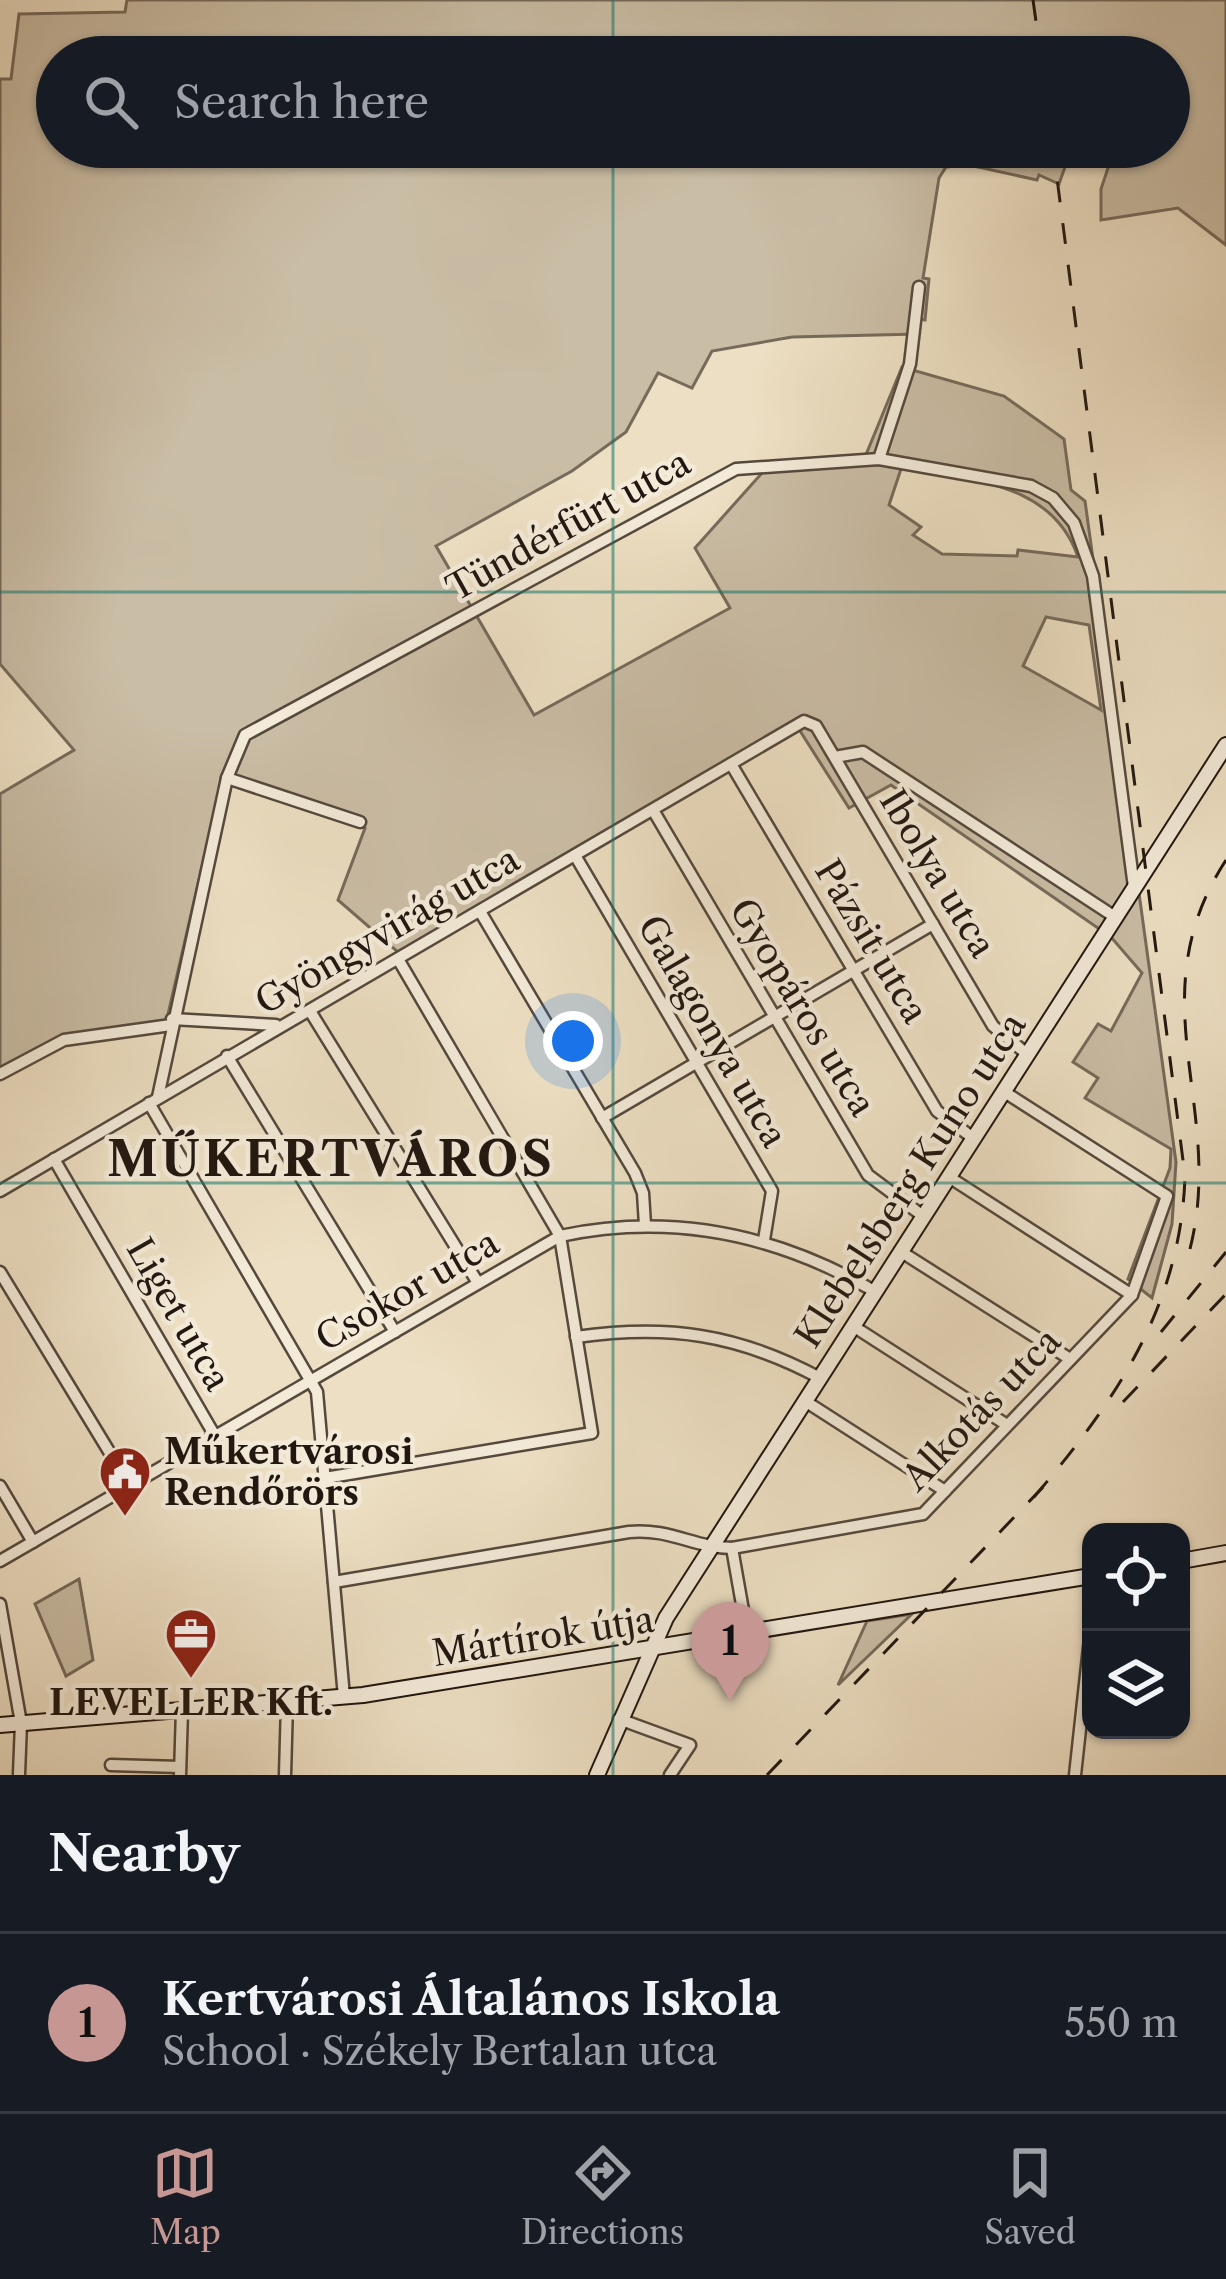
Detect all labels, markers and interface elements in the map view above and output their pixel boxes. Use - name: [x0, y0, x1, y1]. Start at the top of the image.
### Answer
- search box: [36, 36, 1190, 168]
- icon: search: [78, 69, 144, 135]
- text: Search here: [174, 74, 429, 130]
- street label: Tündérfürt utca: [438, 440, 698, 610]
- street label: Ibolya utca: [871, 781, 1005, 965]
- street label: Gyöngyvirág utca: [247, 837, 527, 1023]
- street label: Pázsit utca: [806, 851, 938, 1031]
- street label: Gyopáros utca: [721, 890, 885, 1124]
- street label: Galagonya utca: [629, 907, 797, 1155]
- street label: Klebelsberg Kuno utca: [785, 1005, 1035, 1355]
- your location: [543, 1011, 603, 1071]
- district label: MŰKERTVÁROS: [107, 1129, 555, 1188]
- street label: Csokor utca: [308, 1220, 506, 1360]
- street label: Liget utca: [118, 1230, 240, 1398]
- street label: Alkotás utca: [892, 1319, 1069, 1500]
- place label: Műkertvárosi Rendőrörs: [164, 1429, 414, 1514]
- public building icon: Műkertvárosi Rendőrörs: [97, 1444, 153, 1518]
- map controls: [1082, 1523, 1190, 1739]
- button: locate: [1082, 1523, 1190, 1631]
- street label: Mártírok útja: [429, 1597, 657, 1675]
- pin: 1: [691, 1602, 769, 1701]
- office icon: LEVELLER Kft.: [163, 1606, 219, 1680]
- button: layers: [1082, 1631, 1190, 1739]
- place label: LEVELLER Kft.: [49, 1680, 333, 1724]
- text: Nearby: [48, 1822, 240, 1884]
- text: Kertvárosi Általános Iskola: [162, 1971, 780, 2027]
- text: 1: [78, 1999, 96, 2047]
- text: 550 m: [1064, 1999, 1178, 2047]
- text: School · Székely Bertalan utca: [162, 2027, 717, 2075]
- tab: Map: [150, 2140, 221, 2253]
- tab: Directions: [521, 2140, 684, 2253]
- tab: Saved: [984, 2140, 1076, 2253]

